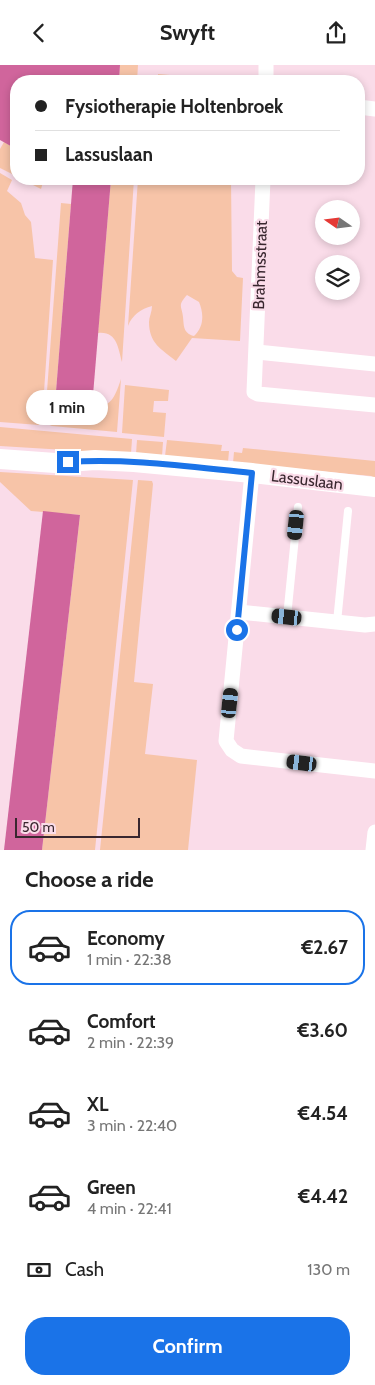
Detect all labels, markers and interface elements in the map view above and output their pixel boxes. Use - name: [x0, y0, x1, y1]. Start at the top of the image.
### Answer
- icon: back: [25, 19, 53, 47]
- text: Swyft: [160, 19, 215, 46]
- icon: share: [322, 19, 350, 47]
- text: Fysiotherapie Holtenbroek: [65, 95, 283, 118]
- text: Lassuslaan: [65, 143, 153, 166]
- north arrow: [315, 200, 360, 245]
- map controls: [315, 200, 360, 300]
- street label: Brahmsstraat: [249, 220, 271, 310]
- button: layers: [315, 255, 360, 300]
- callout: 1 min: [27, 389, 109, 425]
- text: 1 min: [49, 398, 85, 417]
- route end: [57, 451, 79, 473]
- street label: Lassuslaan: [270, 466, 344, 494]
- car: [286, 509, 305, 541]
- car: [271, 608, 302, 626]
- route start: [226, 619, 248, 641]
- car: [220, 687, 239, 719]
- car: [286, 754, 317, 772]
- scale bar: [15, 815, 140, 838]
- text: 50 m: [22, 818, 55, 836]
- text: Choose a ride: [25, 866, 154, 893]
- icon: car: [27, 925, 72, 970]
- text: Economy: [87, 927, 165, 950]
- text: €2.67: [301, 936, 348, 959]
- text: 1 min · 22:38: [87, 950, 172, 969]
- icon: car: [27, 1008, 72, 1053]
- text: Comfort: [87, 1010, 156, 1033]
- text: €3.60: [297, 1019, 348, 1042]
- text: 2 min · 22:39: [87, 1033, 174, 1052]
- icon: car: [27, 1091, 72, 1136]
- text: XL: [87, 1093, 108, 1116]
- text: €4.54: [298, 1102, 348, 1125]
- text: 3 min · 22:40: [87, 1116, 177, 1135]
- icon: car: [27, 1174, 72, 1219]
- text: Green: [87, 1176, 136, 1199]
- text: €4.42: [298, 1185, 348, 1208]
- text: 4 min · 22:41: [87, 1199, 172, 1218]
- icon: cash: [25, 1256, 53, 1284]
- text: Cash: [65, 1258, 104, 1281]
- text: 130 m: [307, 1260, 350, 1279]
- button: Confirm: [25, 1317, 350, 1375]

